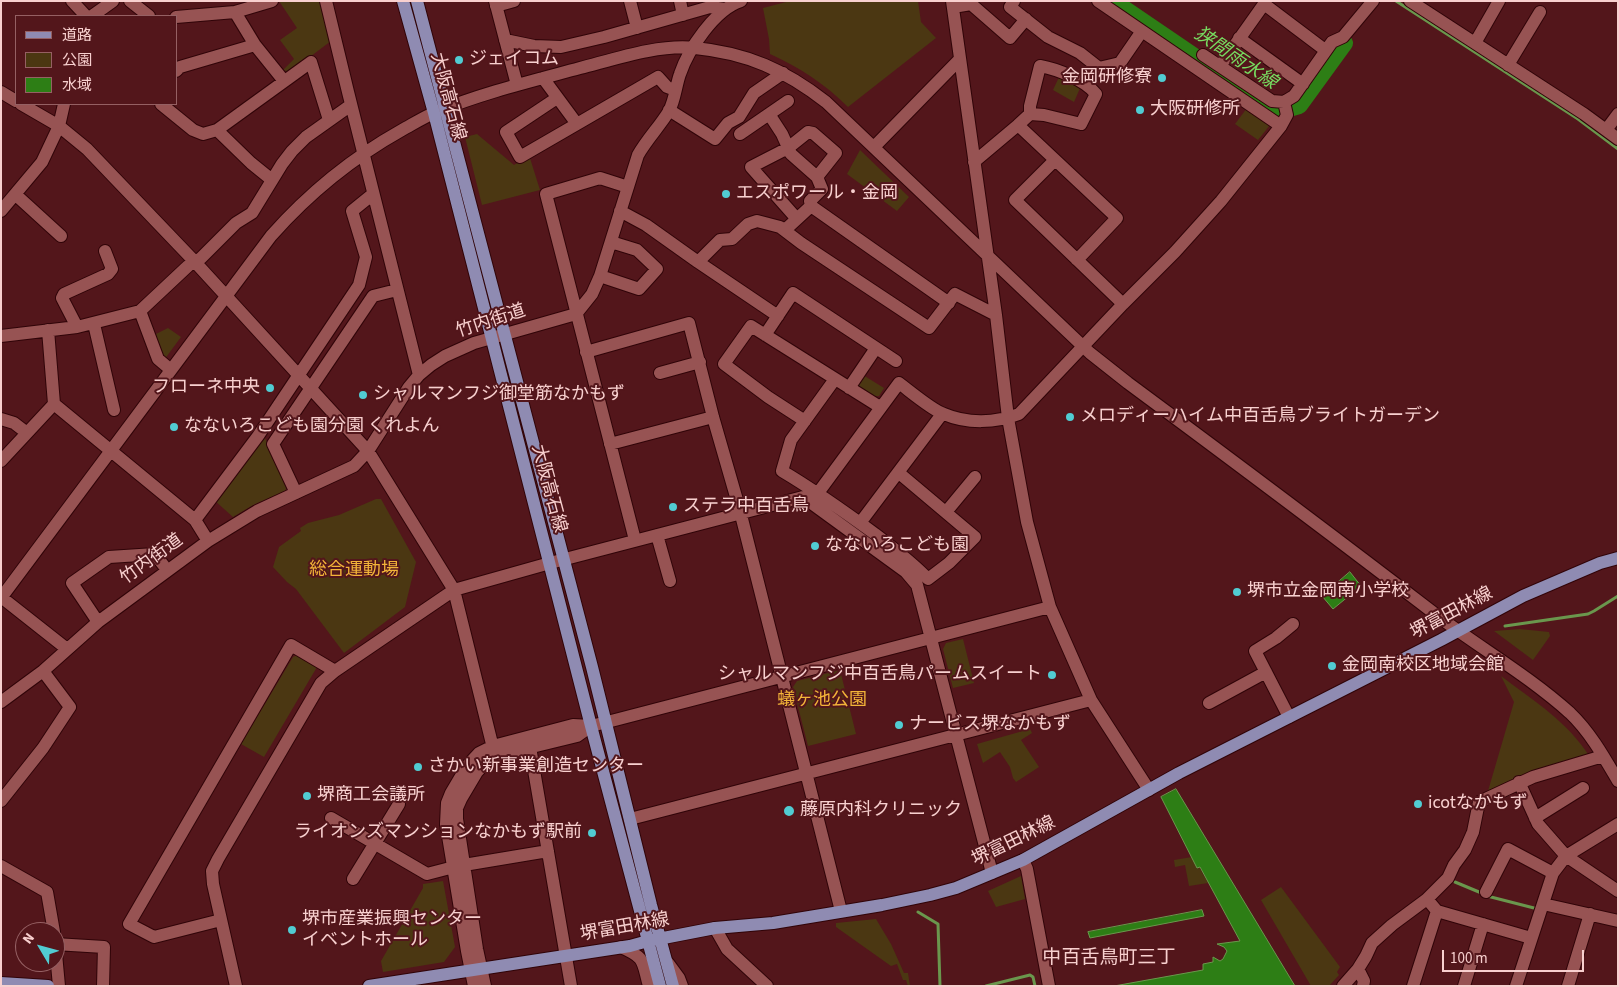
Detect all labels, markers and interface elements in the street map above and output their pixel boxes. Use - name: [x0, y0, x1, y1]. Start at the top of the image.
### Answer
- legend: [15, 15, 178, 105]
- water label: 狭間雨水線: [1189, 23, 1281, 95]
- text: 道路: [62, 25, 92, 46]
- place label: ジェイコム: [469, 49, 559, 71]
- text: 公園: [62, 50, 92, 71]
- street label: 大阪高石線: [425, 51, 469, 143]
- marker: ジェイコム: [453, 54, 465, 66]
- place label: 金岡研修寮: [1062, 67, 1152, 89]
- marker: 金岡研修寮: [1156, 72, 1168, 84]
- text: 水域: [62, 75, 92, 96]
- place label: 大阪研修所: [1150, 99, 1240, 121]
- marker: 大阪研修所: [1134, 104, 1146, 116]
- place label: エスポワール・金岡: [736, 183, 898, 205]
- marker: エスポワール・金岡: [720, 188, 732, 200]
- street label: 竹内街道: [453, 301, 529, 343]
- place label: フローネ中央: [152, 377, 260, 399]
- marker: フローネ中央: [264, 382, 276, 394]
- place label: シャルマンフジ御堂筋なかもず: [373, 384, 625, 406]
- marker: シャルマンフジ御堂筋なかもず: [357, 389, 369, 401]
- place label: メロディーハイム中百舌鳥ブライトガーデン: [1080, 406, 1440, 428]
- marker: メロディーハイム中百舌鳥ブライトガーデン: [1064, 411, 1076, 423]
- place label: なないろこども園分園 くれよん: [184, 416, 440, 438]
- marker: なないろこども園分園 くれよん: [168, 421, 180, 433]
- street label: 大阪高石線: [526, 443, 570, 535]
- place label: ステラ中百舌鳥: [683, 496, 809, 518]
- marker: ステラ中百舌鳥: [667, 501, 679, 513]
- street label: 竹内街道: [117, 530, 187, 590]
- place label: なないろこども園: [825, 535, 969, 557]
- marker: なないろこども園: [809, 540, 821, 552]
- park label: 総合運動場: [309, 560, 399, 582]
- place label: 堺市立金岡南小学校: [1247, 581, 1409, 603]
- street label: 堺富田林線: [1407, 583, 1497, 645]
- marker: 堺市立金岡南小学校: [1231, 586, 1243, 598]
- place label: 金岡南校区地域会館: [1342, 655, 1504, 677]
- marker: 金岡南校区地域会館: [1326, 660, 1338, 672]
- place label: シャルマンフジ中百舌鳥パームスイート: [718, 664, 1042, 686]
- marker: シャルマンフジ中百舌鳥パームスイート: [1046, 669, 1058, 681]
- park label: 蟻ヶ池公園: [777, 690, 867, 712]
- place label: ナービス堺なかもず: [909, 714, 1071, 736]
- marker: ナービス堺なかもず: [893, 719, 905, 731]
- place label: さかい新事業創造センター: [428, 756, 644, 778]
- marker: さかい新事業創造センター: [412, 761, 424, 773]
- place label: 堺商工会議所: [317, 785, 425, 807]
- marker: 堺商工会議所: [301, 790, 313, 802]
- place label: icotなかもず: [1428, 793, 1528, 815]
- marker: icotなかもず: [1412, 798, 1424, 810]
- place label: 藤原内科クリニック: [800, 800, 962, 822]
- marker: 藤原内科クリニック: [782, 804, 796, 818]
- street label: 堺富田林線: [969, 813, 1059, 871]
- place label: ライオンズマンションなかもず駅前: [294, 822, 582, 844]
- marker: ライオンズマンションなかもず駅前: [586, 827, 598, 839]
- place label: 堺市産業振興センター イベントホール: [302, 909, 482, 952]
- street label: 堺富田林線: [579, 910, 671, 946]
- north arrow: [15, 922, 65, 972]
- marker: 堺市産業振興センター イベントホール: [286, 924, 298, 936]
- text: N: [18, 929, 40, 948]
- scale bar: [1444, 940, 1586, 972]
- district label: 中百舌鳥町三丁: [1043, 948, 1175, 970]
- text: 100 m: [1450, 948, 1488, 969]

